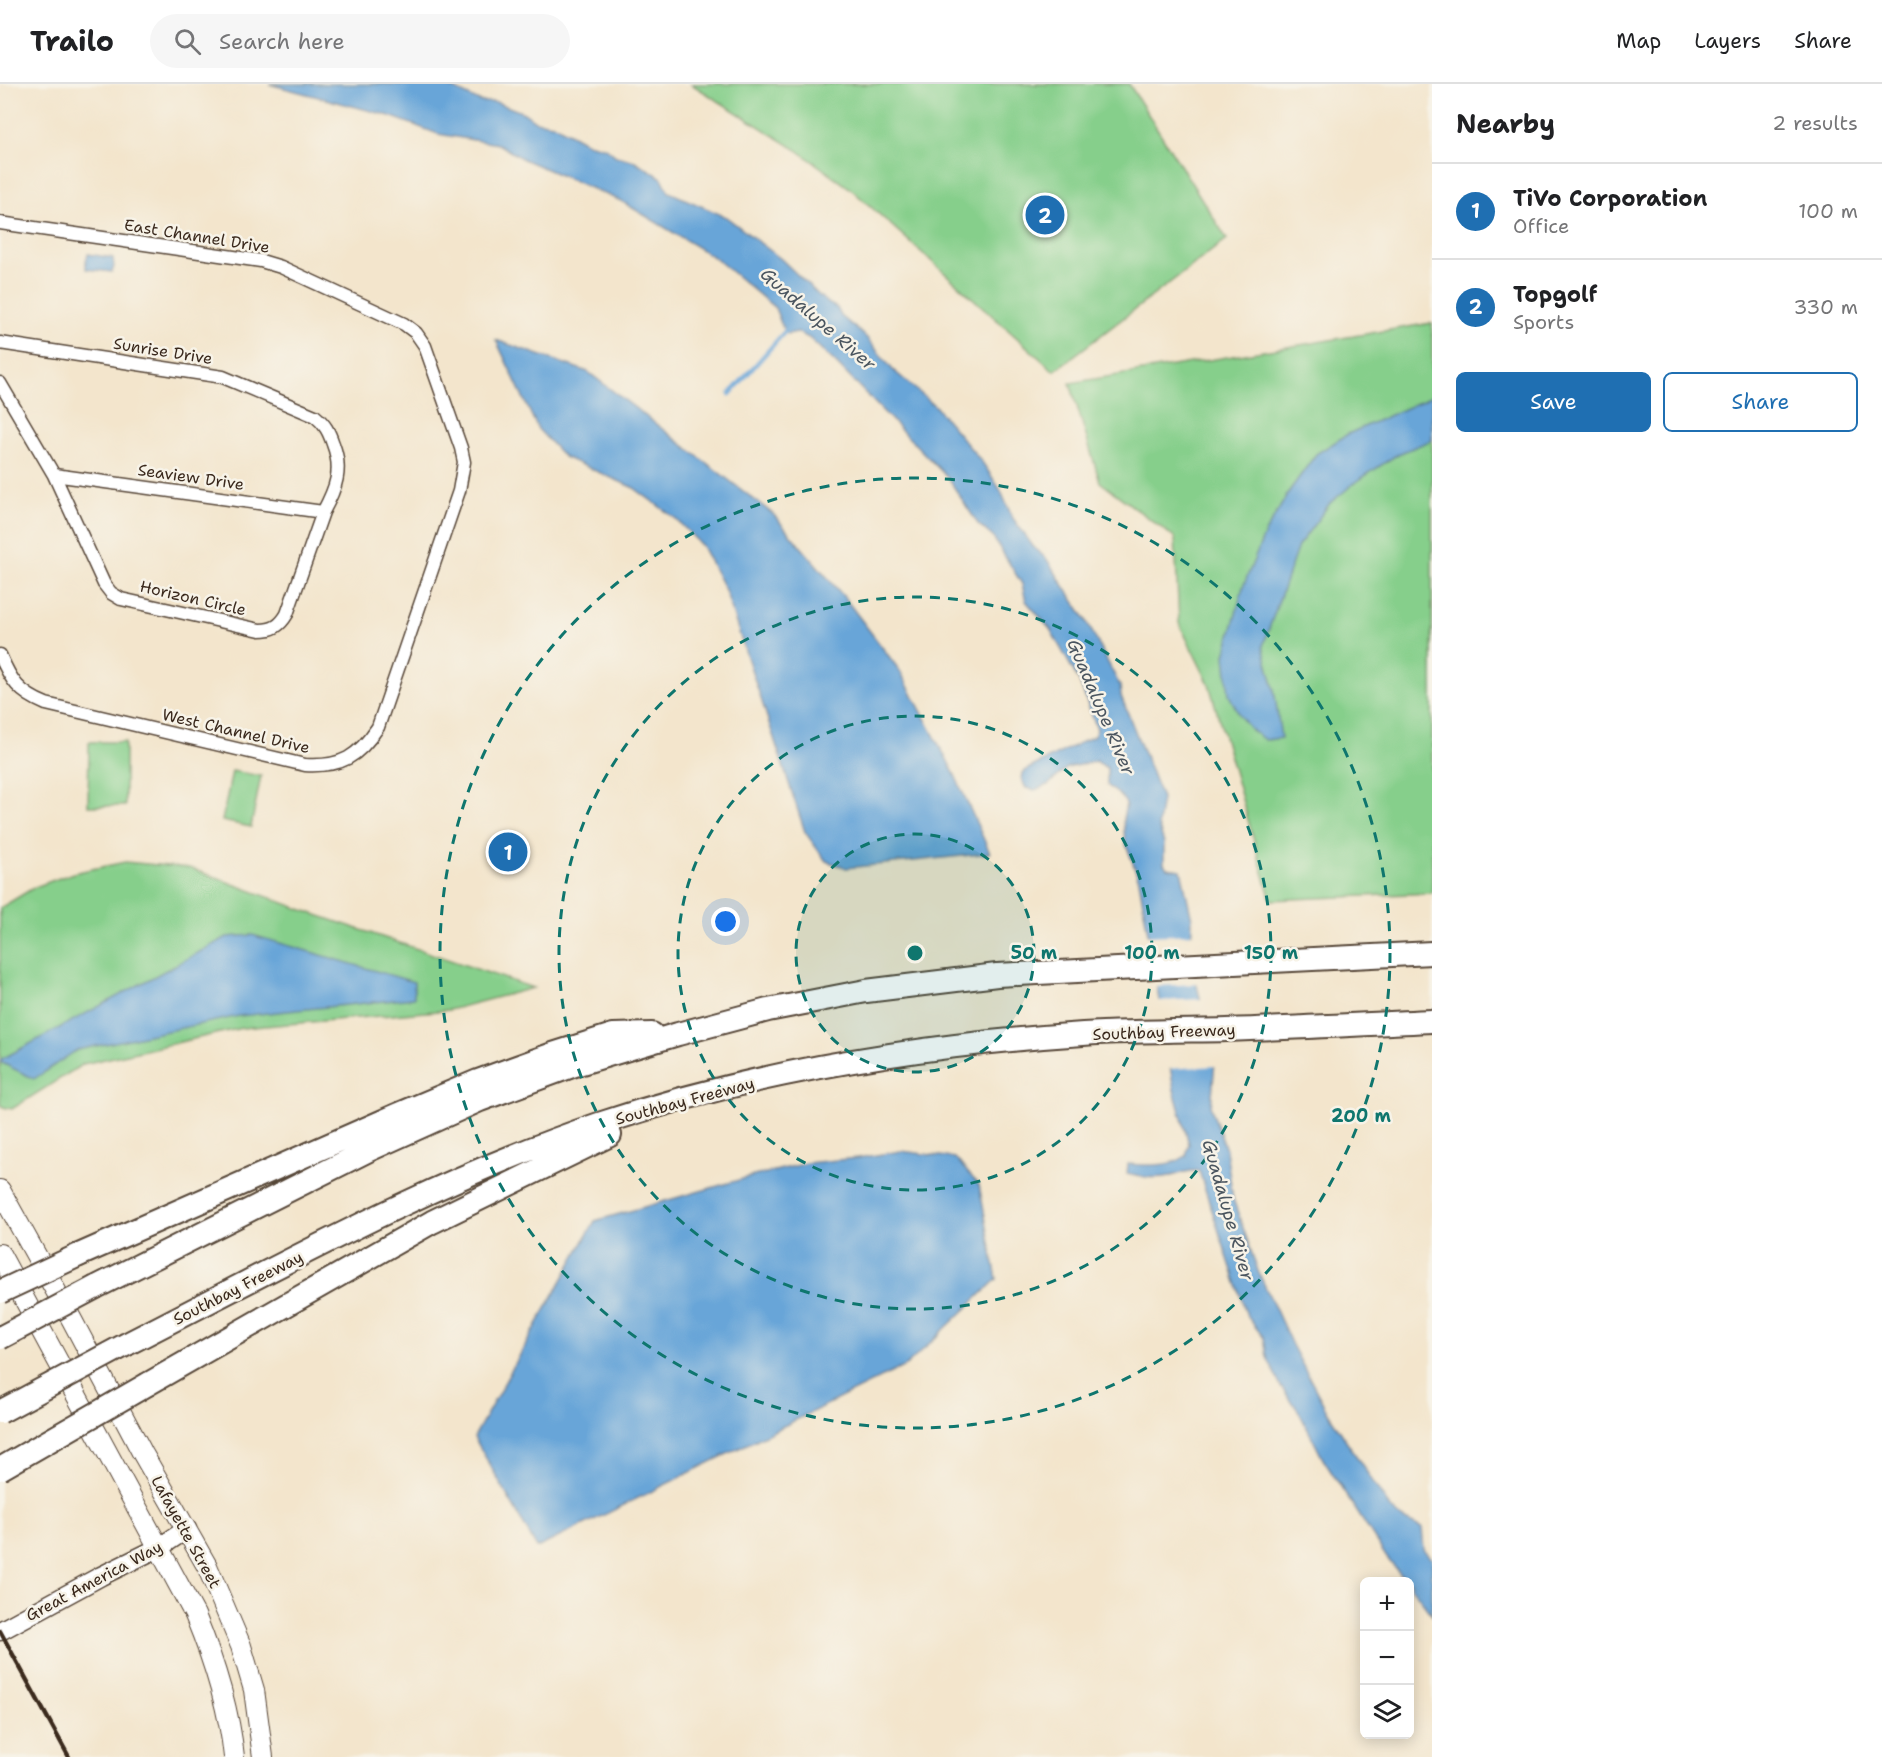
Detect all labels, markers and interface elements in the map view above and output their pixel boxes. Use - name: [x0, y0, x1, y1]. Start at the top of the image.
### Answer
- search box: [150, 14, 570, 68]
- text: Trailo: [30, 22, 114, 60]
- icon: search: [171, 25, 204, 58]
- text: Search here: [219, 27, 345, 56]
- text: Map: [1616, 27, 1661, 55]
- text: Layers: [1694, 27, 1761, 55]
- text: Share: [1794, 27, 1852, 55]
- text: Nearby: [1456, 106, 1555, 141]
- text: 2 results: [1772, 110, 1858, 136]
- text: TiVo Corporation: [1513, 184, 1707, 213]
- pin: 2: [1026, 192, 1064, 238]
- text: 1: [1471, 198, 1480, 224]
- text: 100 m: [1798, 198, 1858, 224]
- text: Office: [1513, 213, 1569, 239]
- street label: East Channel Drive: [123, 214, 271, 258]
- water label: Guadalupe River: [755, 262, 881, 376]
- text: Topgolf: [1513, 280, 1597, 309]
- text: 2: [1469, 294, 1483, 320]
- text: 330 m: [1794, 294, 1858, 320]
- text: Sports: [1513, 309, 1574, 335]
- street label: Sunrise Drive: [112, 333, 214, 369]
- button: Save: [1456, 372, 1651, 432]
- button: Share: [1663, 372, 1858, 432]
- street label: Seaview Drive: [137, 459, 245, 495]
- street label: Horizon Circle: [138, 576, 248, 620]
- water label: Guadalupe River: [1062, 635, 1141, 779]
- street label: West Channel Drive: [160, 704, 312, 758]
- pin: 1: [488, 830, 528, 874]
- your location: [711, 907, 740, 936]
- text: 50 m: [1011, 941, 1058, 965]
- text: 100 m: [1124, 941, 1180, 965]
- text: 150 m: [1244, 941, 1299, 965]
- centre of rings: [905, 943, 925, 963]
- street label: Southbay Freeway: [1092, 1019, 1236, 1045]
- street label: Southbay Freeway: [613, 1072, 757, 1130]
- text: 200 m: [1331, 1104, 1392, 1128]
- water label: Guadalupe River: [1196, 1137, 1260, 1284]
- street label: Southbay Freeway: [170, 1246, 306, 1330]
- street label: Lafayette Street: [146, 1472, 226, 1592]
- street label: Great America Way: [22, 1536, 166, 1626]
- map controls: [1360, 1577, 1414, 1739]
- button: +: [1360, 1577, 1414, 1631]
- button: −: [1360, 1631, 1414, 1685]
- button: layers: [1360, 1685, 1414, 1739]

